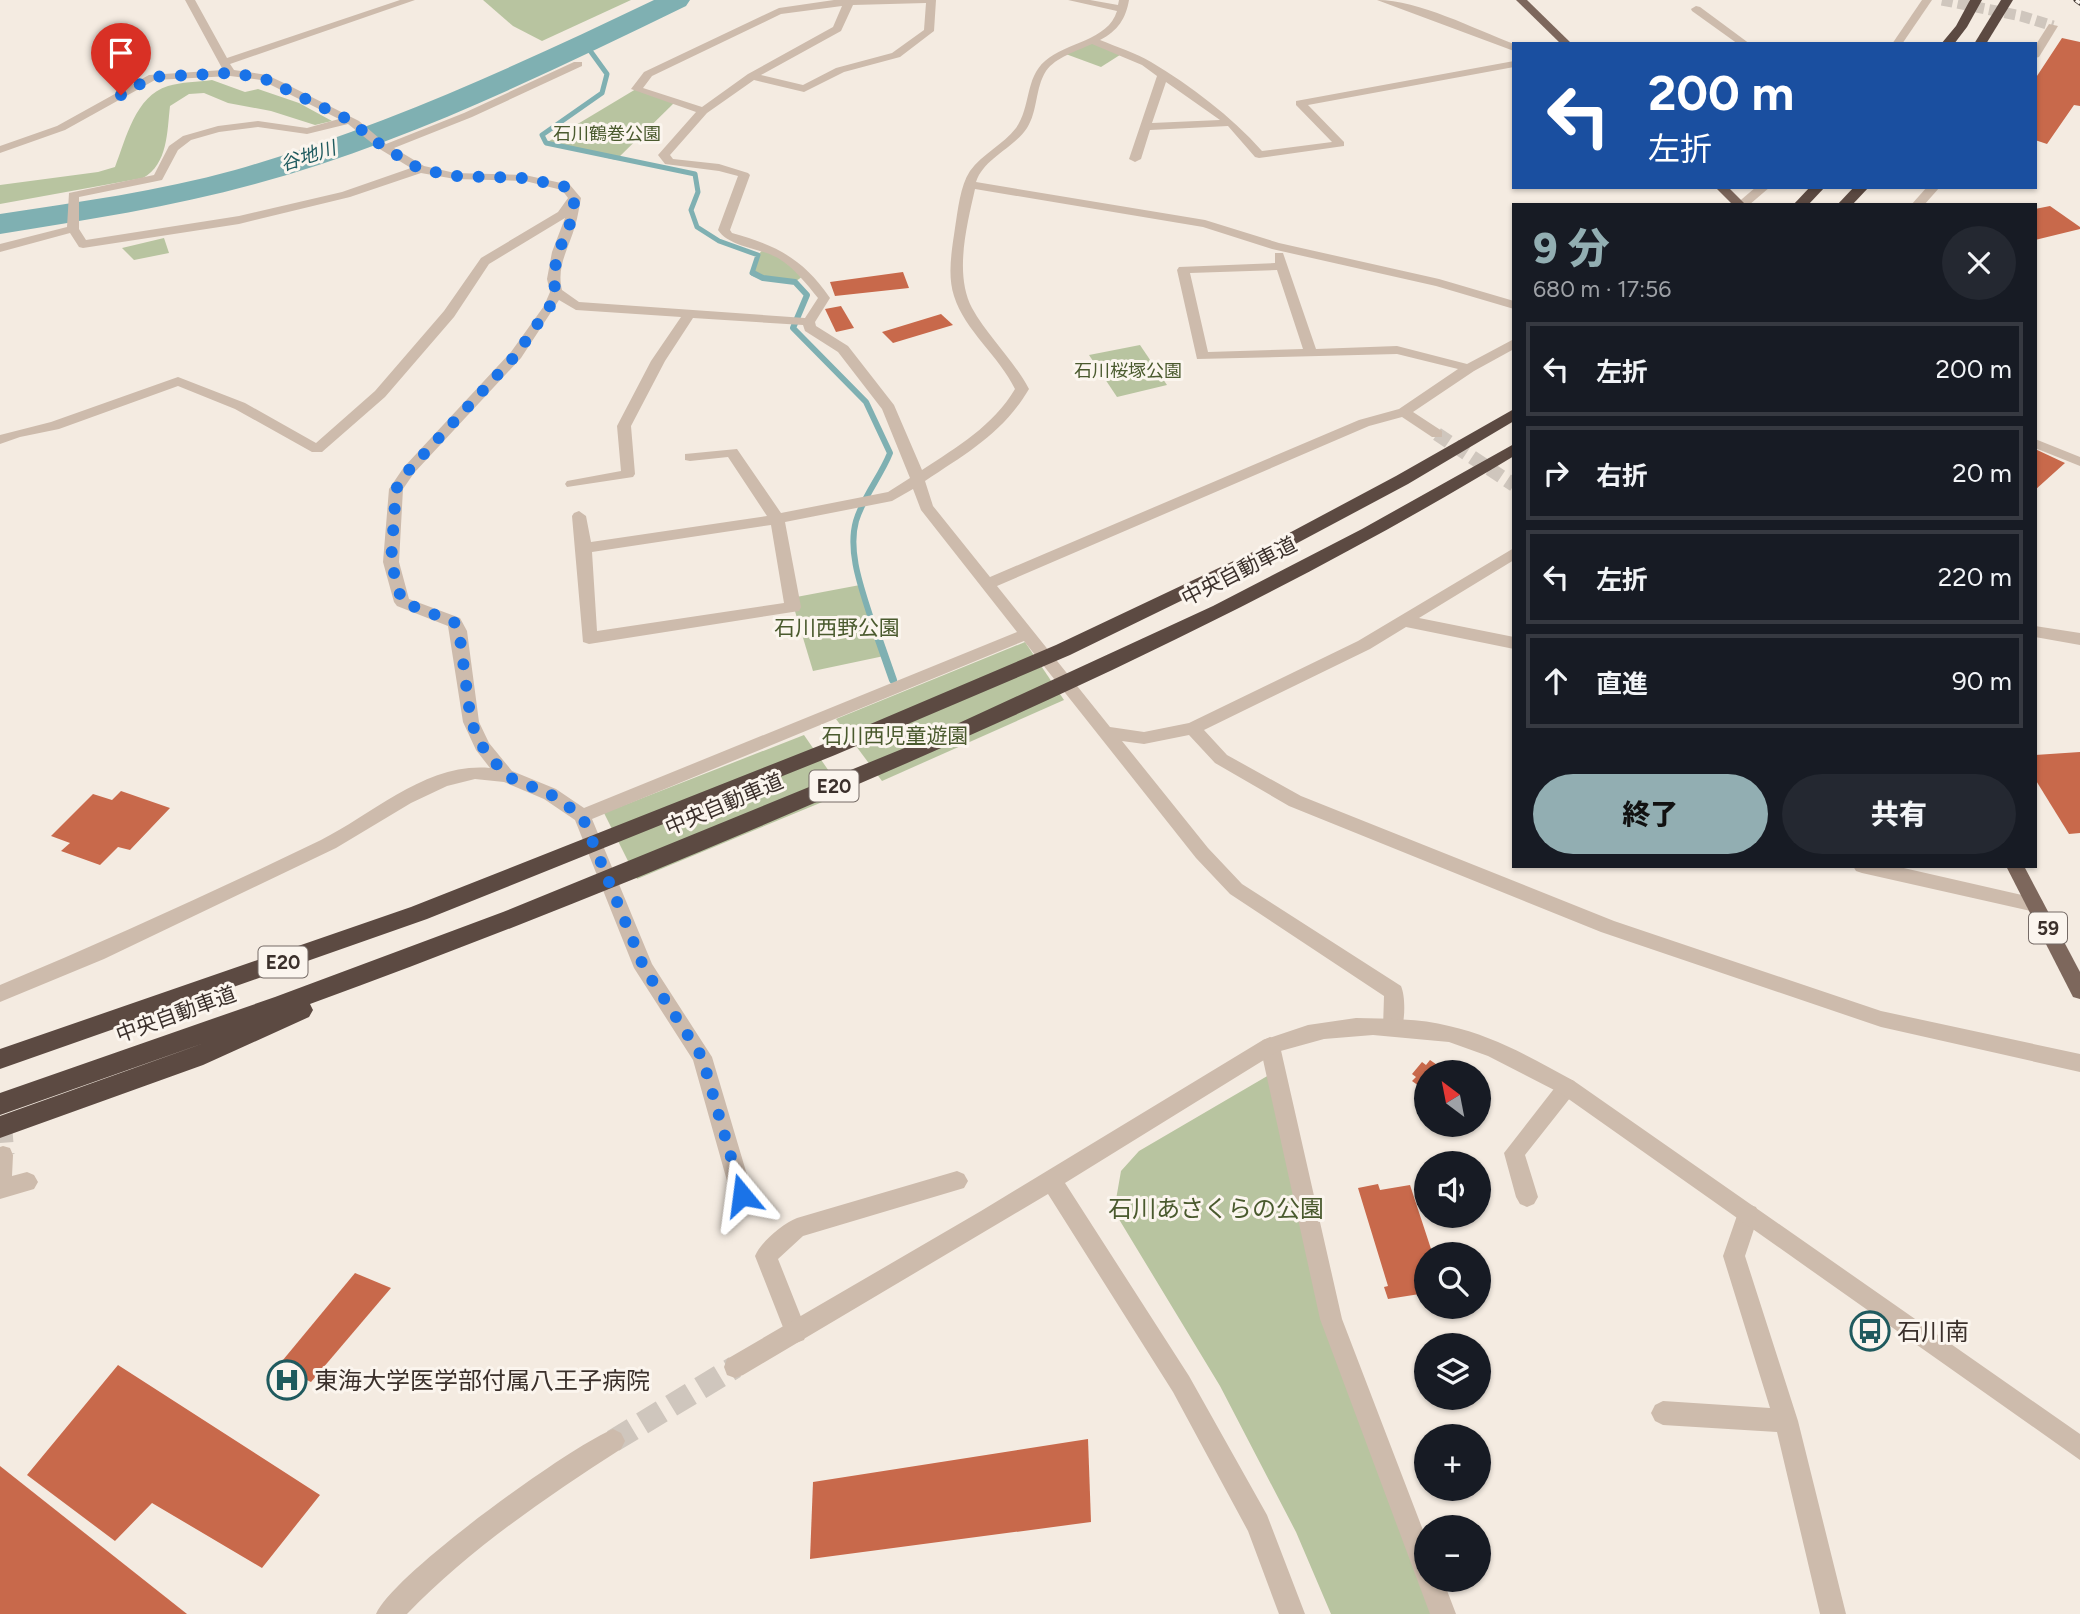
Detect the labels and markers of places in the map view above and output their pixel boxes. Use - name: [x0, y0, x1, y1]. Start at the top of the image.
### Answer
- pin: [91, 23, 151, 95]
- bus stop icon: 石川南: [1849, 1310, 1891, 1352]
- place label: 石川南: [1897, 1317, 1969, 1346]
- hospital icon: 東海大学医学部付属八王子病院: [266, 1359, 308, 1401]
- place label: 東海大学医学部付属八王子病院: [314, 1366, 650, 1395]

